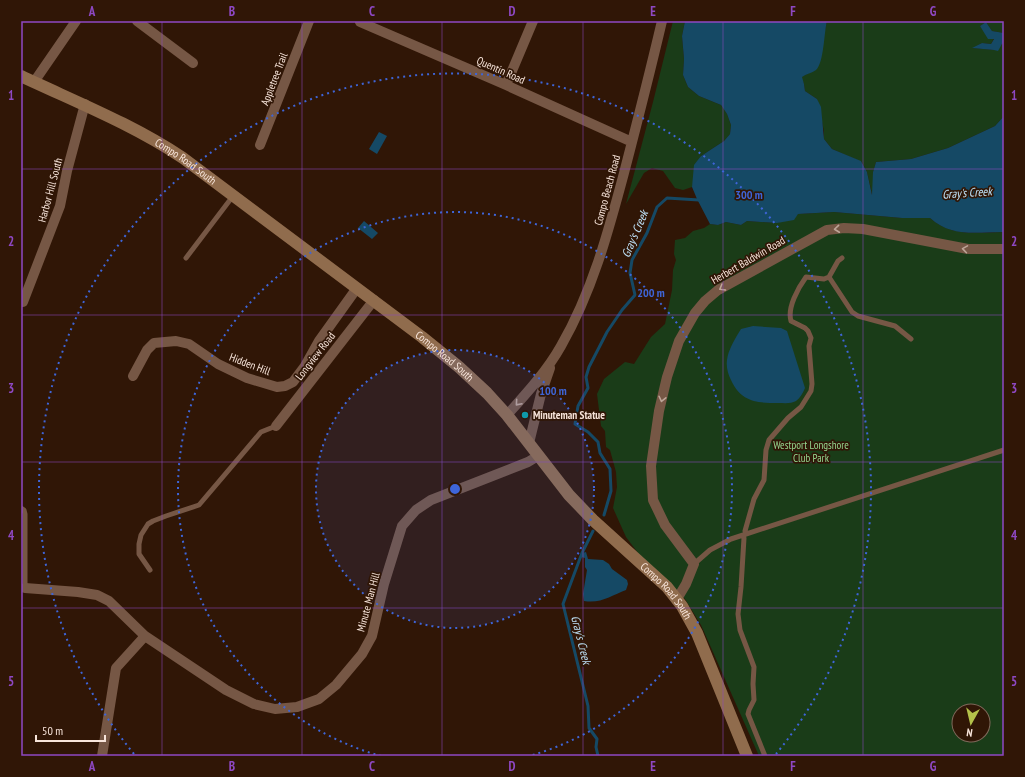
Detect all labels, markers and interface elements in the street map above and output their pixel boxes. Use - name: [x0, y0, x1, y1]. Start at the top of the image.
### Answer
- text: A: [88, 3, 96, 20]
- text: B: [229, 3, 235, 20]
- text: C: [369, 3, 375, 20]
- text: D: [509, 3, 516, 20]
- text: E: [650, 3, 656, 20]
- text: F: [790, 3, 796, 20]
- text: G: [930, 3, 937, 20]
- street label: Appletree Trail: [258, 50, 291, 107]
- street label: Quentin Road: [475, 53, 528, 87]
- text: 1: [8, 87, 14, 104]
- text: 1: [1011, 87, 1017, 104]
- street label: Compo Road South: [153, 135, 219, 188]
- street label: Compo Beach Road: [591, 153, 623, 227]
- street label: Harbor Hill South: [35, 156, 65, 224]
- water label: Gray's Creek: [942, 183, 994, 202]
- text: 300 m: [735, 187, 763, 202]
- water label: Gray's Creek: [618, 207, 652, 260]
- one-way arrow: [834, 224, 840, 233]
- text: 2: [8, 233, 14, 250]
- street label: Herbert Baldwin Road: [709, 233, 788, 287]
- text: 2: [1011, 233, 1017, 250]
- one-way arrow: [962, 245, 968, 254]
- one-way arrow: [719, 283, 726, 290]
- text: 200 m: [637, 285, 665, 300]
- street label: Compo Road South: [413, 328, 477, 384]
- street label: Longview Road: [292, 329, 338, 383]
- street label: Hidden Hill: [227, 350, 273, 378]
- text: 3: [8, 380, 14, 397]
- text: 3: [1011, 380, 1017, 397]
- text: 100 m: [539, 383, 567, 398]
- one-way arrow: [659, 396, 667, 402]
- one-way arrow: [515, 398, 522, 405]
- place label: Minuteman Statue: [533, 408, 605, 422]
- marker: Minuteman Statue: [520, 410, 530, 420]
- park label: Westport Longshore Club Park: [773, 438, 849, 465]
- centre of rings: [448, 482, 462, 496]
- text: 4: [8, 527, 15, 544]
- text: 4: [1011, 527, 1018, 544]
- street label: Compo Road South: [637, 559, 695, 622]
- street label: Minute Man Hill: [353, 570, 383, 633]
- water label: Gray's Creek: [568, 614, 595, 667]
- text: 5: [8, 673, 14, 690]
- text: 5: [1011, 673, 1017, 690]
- north arrow: [951, 703, 991, 743]
- scale bar: [36, 717, 105, 743]
- text: 50 m: [42, 723, 63, 738]
- text: N: [966, 726, 974, 740]
- text: A: [88, 758, 96, 775]
- text: B: [229, 758, 235, 775]
- text: C: [369, 758, 375, 775]
- text: D: [509, 758, 516, 775]
- text: E: [650, 758, 656, 775]
- text: F: [790, 758, 796, 775]
- text: G: [930, 758, 937, 775]

